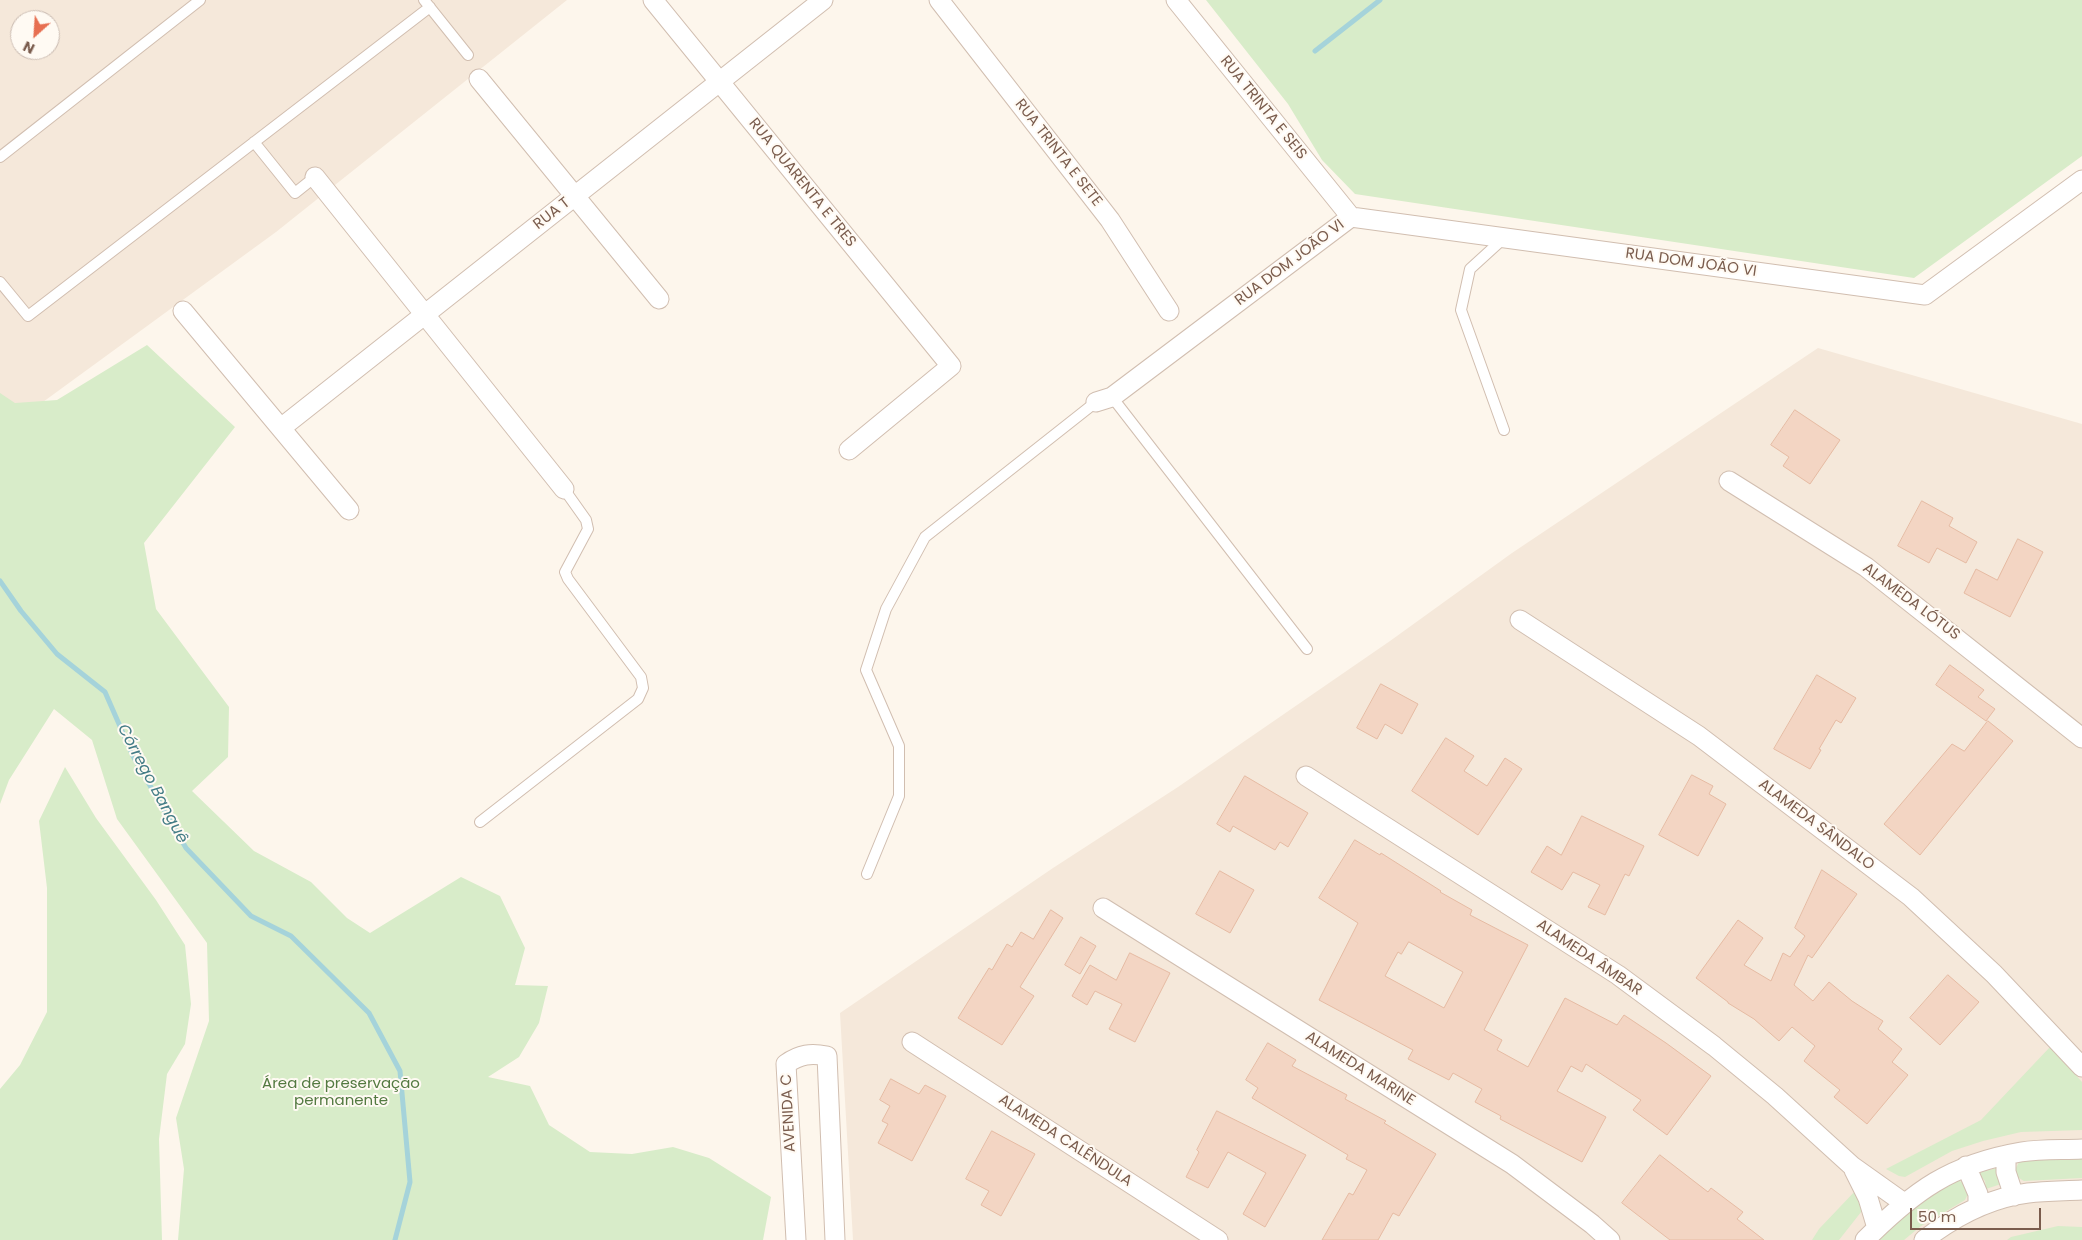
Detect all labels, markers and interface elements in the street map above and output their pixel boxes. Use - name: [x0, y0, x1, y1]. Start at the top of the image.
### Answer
- north arrow: [10, 10, 60, 60]
- text: N: [20, 36, 38, 59]
- street label: RUA TRINTA E SEIS: [1216, 53, 1310, 163]
- street label: RUA TRINTA E SETE: [1011, 96, 1105, 210]
- street label: RUA QUARENTA E TRES: [745, 115, 859, 251]
- street label: RUA T: [530, 194, 574, 234]
- street label: RUA DOM JOÃO VI: [1232, 216, 1348, 310]
- street label: RUA DOM JOÃO VI: [1624, 245, 1758, 281]
- street label: ALAMEDA LÓTUS: [1859, 560, 1963, 644]
- water label: Córrego Banguê: [113, 721, 191, 847]
- street label: ALAMEDA SÂNDALO: [1754, 776, 1878, 874]
- street label: ALAMEDA ÂMBAR: [1533, 916, 1645, 1000]
- street label: ALAMEDA MARINE: [1302, 1028, 1418, 1110]
- street label: AVENIDA C: [778, 1073, 800, 1153]
- park label: Área de preservação permanente: [262, 1075, 420, 1110]
- street label: ALAMEDA CALÊNDULA: [995, 1091, 1135, 1191]
- scale bar: [1912, 1198, 2043, 1230]
- text: 50 m: [1918, 1206, 1956, 1227]

